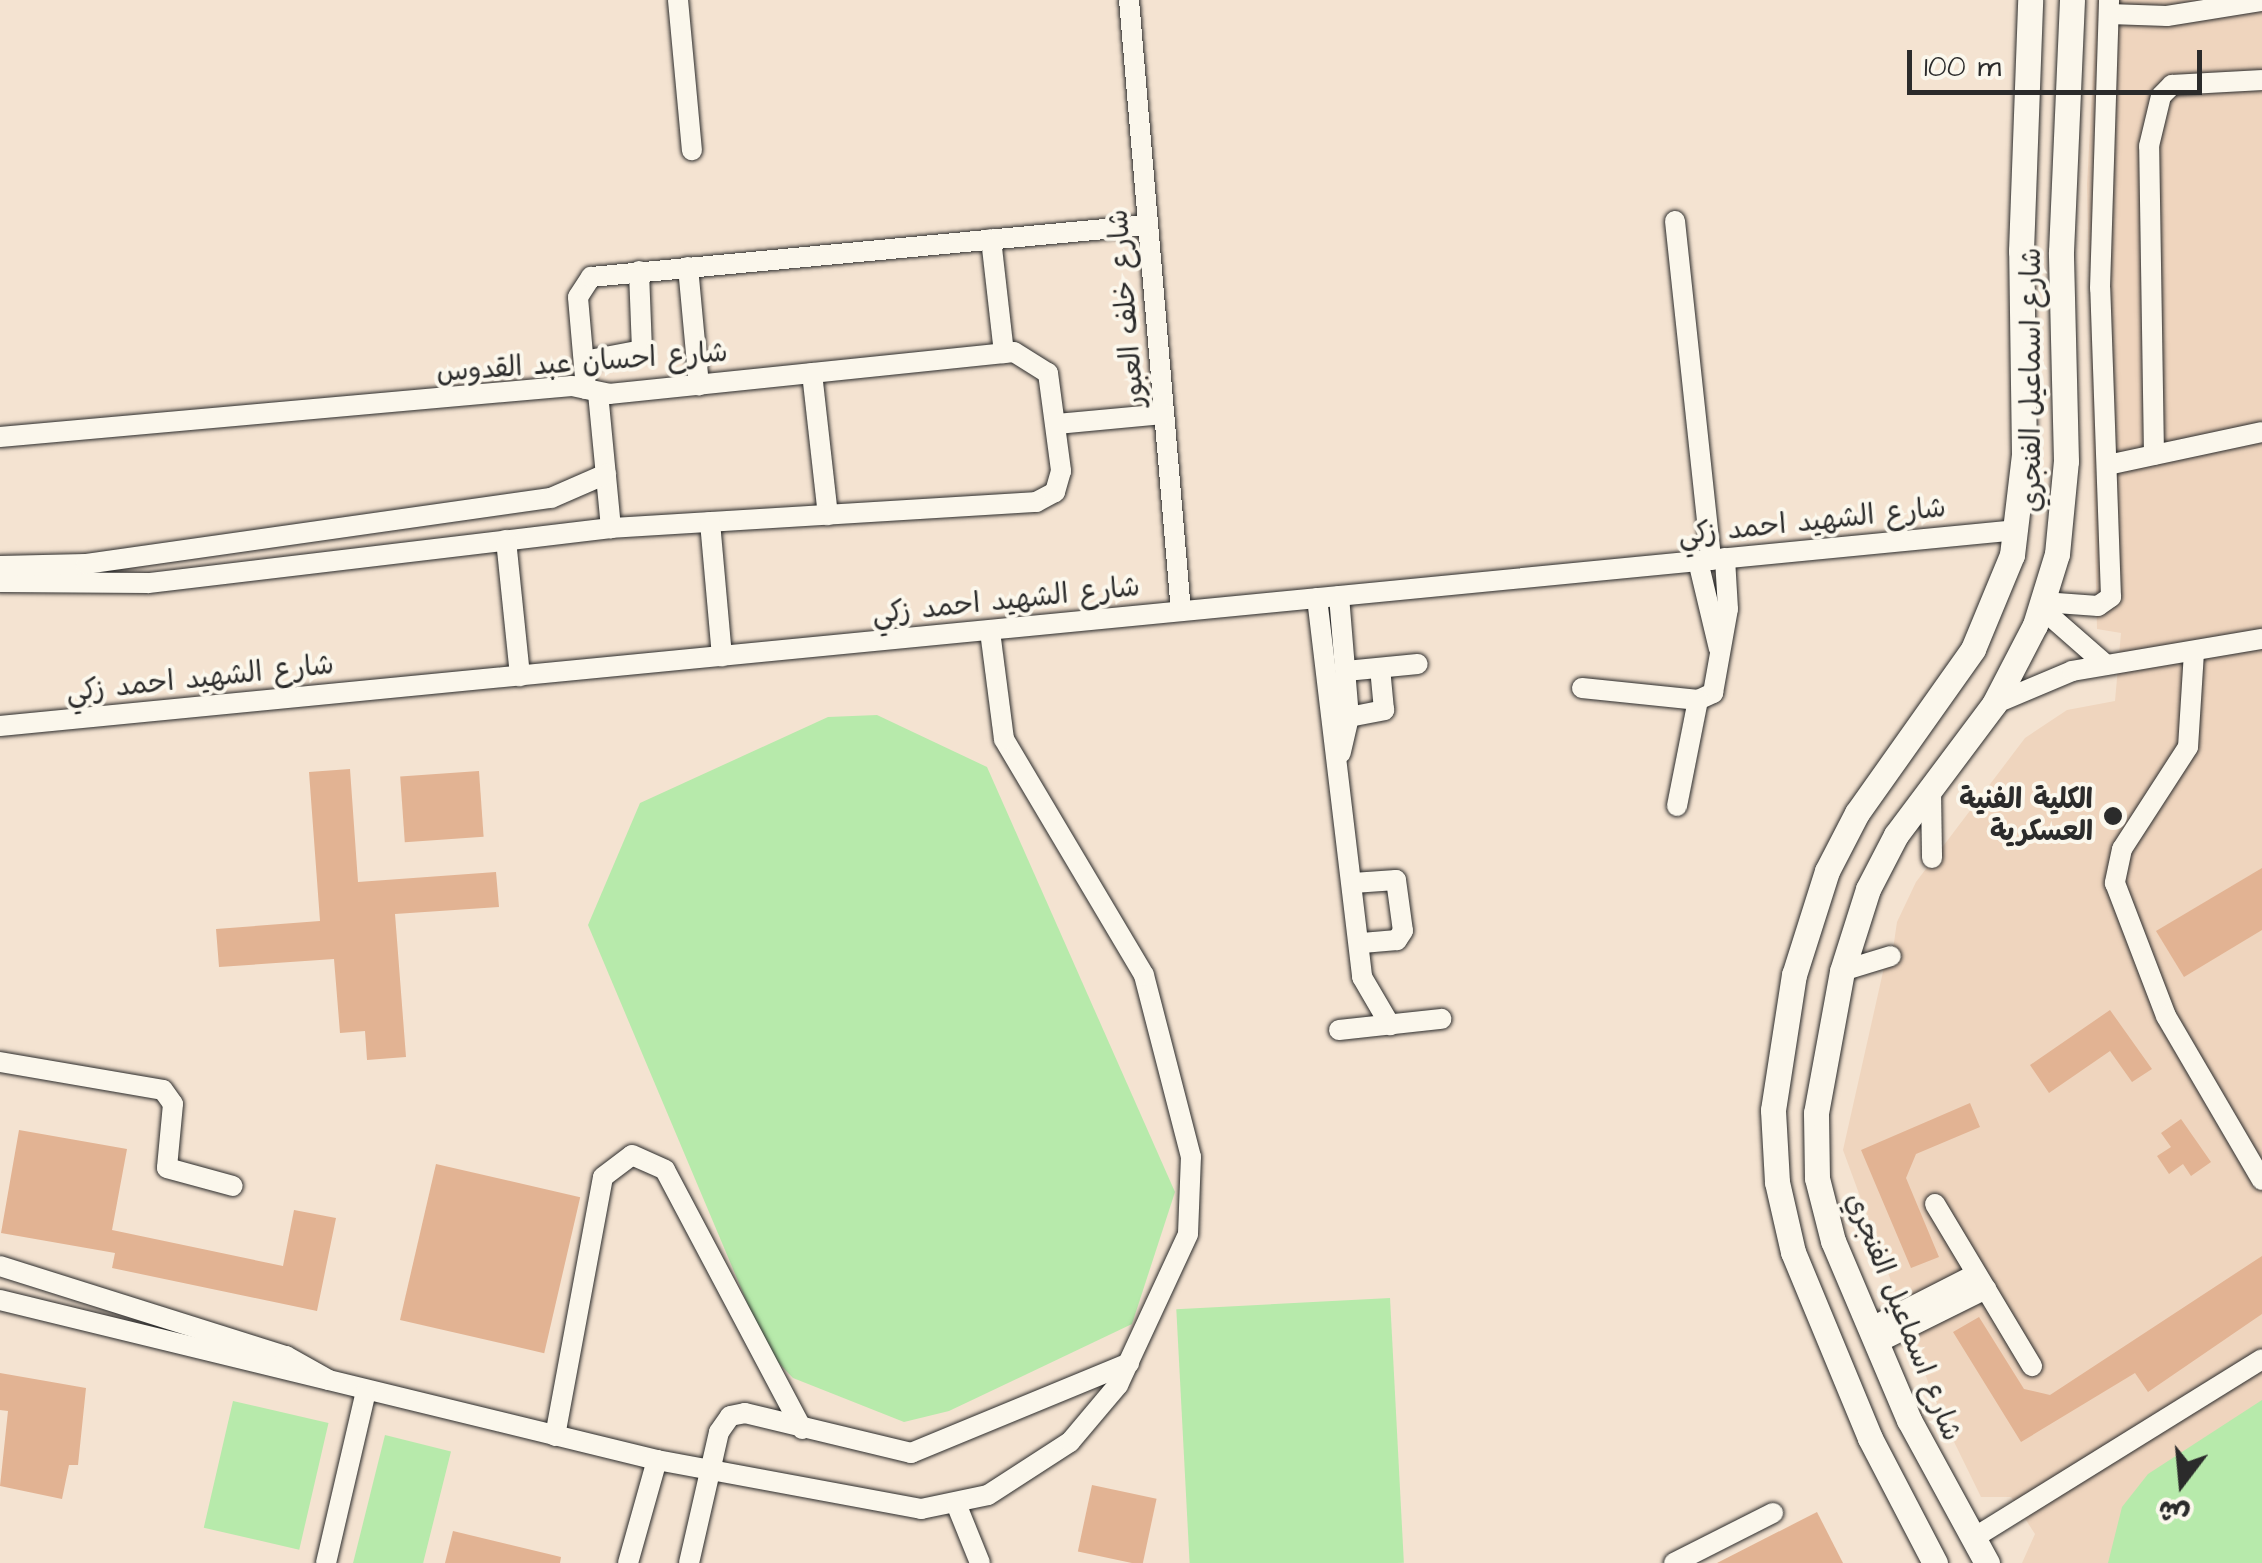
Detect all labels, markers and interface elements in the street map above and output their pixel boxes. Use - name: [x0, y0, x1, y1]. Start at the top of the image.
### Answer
- scale bar: [1912, 30, 2207, 92]
- text: 100 m: [1924, 46, 2001, 88]
- street label: شارع خلف العبور: [1102, 208, 1152, 408]
- street label: شارع اسماعيل الفنجري: [2015, 248, 2049, 512]
- street label: شارع احسان عبد القدوس: [435, 336, 729, 390]
- street label: شارع الشهيد احمد زكي: [1677, 491, 1947, 553]
- street label: شارع الشهيد احمد زكي: [871, 570, 1141, 632]
- street label: شارع الشهيد احمد زكي: [65, 648, 335, 710]
- place label: الكلية الفنية العسكرية: [1959, 783, 2093, 849]
- marker: الكلية الفنية العسكرية: [2102, 805, 2124, 827]
- street label: شارع اسماعيل الفنجري: [1838, 1188, 1968, 1446]
- north arrow: [2132, 1433, 2232, 1533]
- text: ش: [2153, 1489, 2194, 1535]

